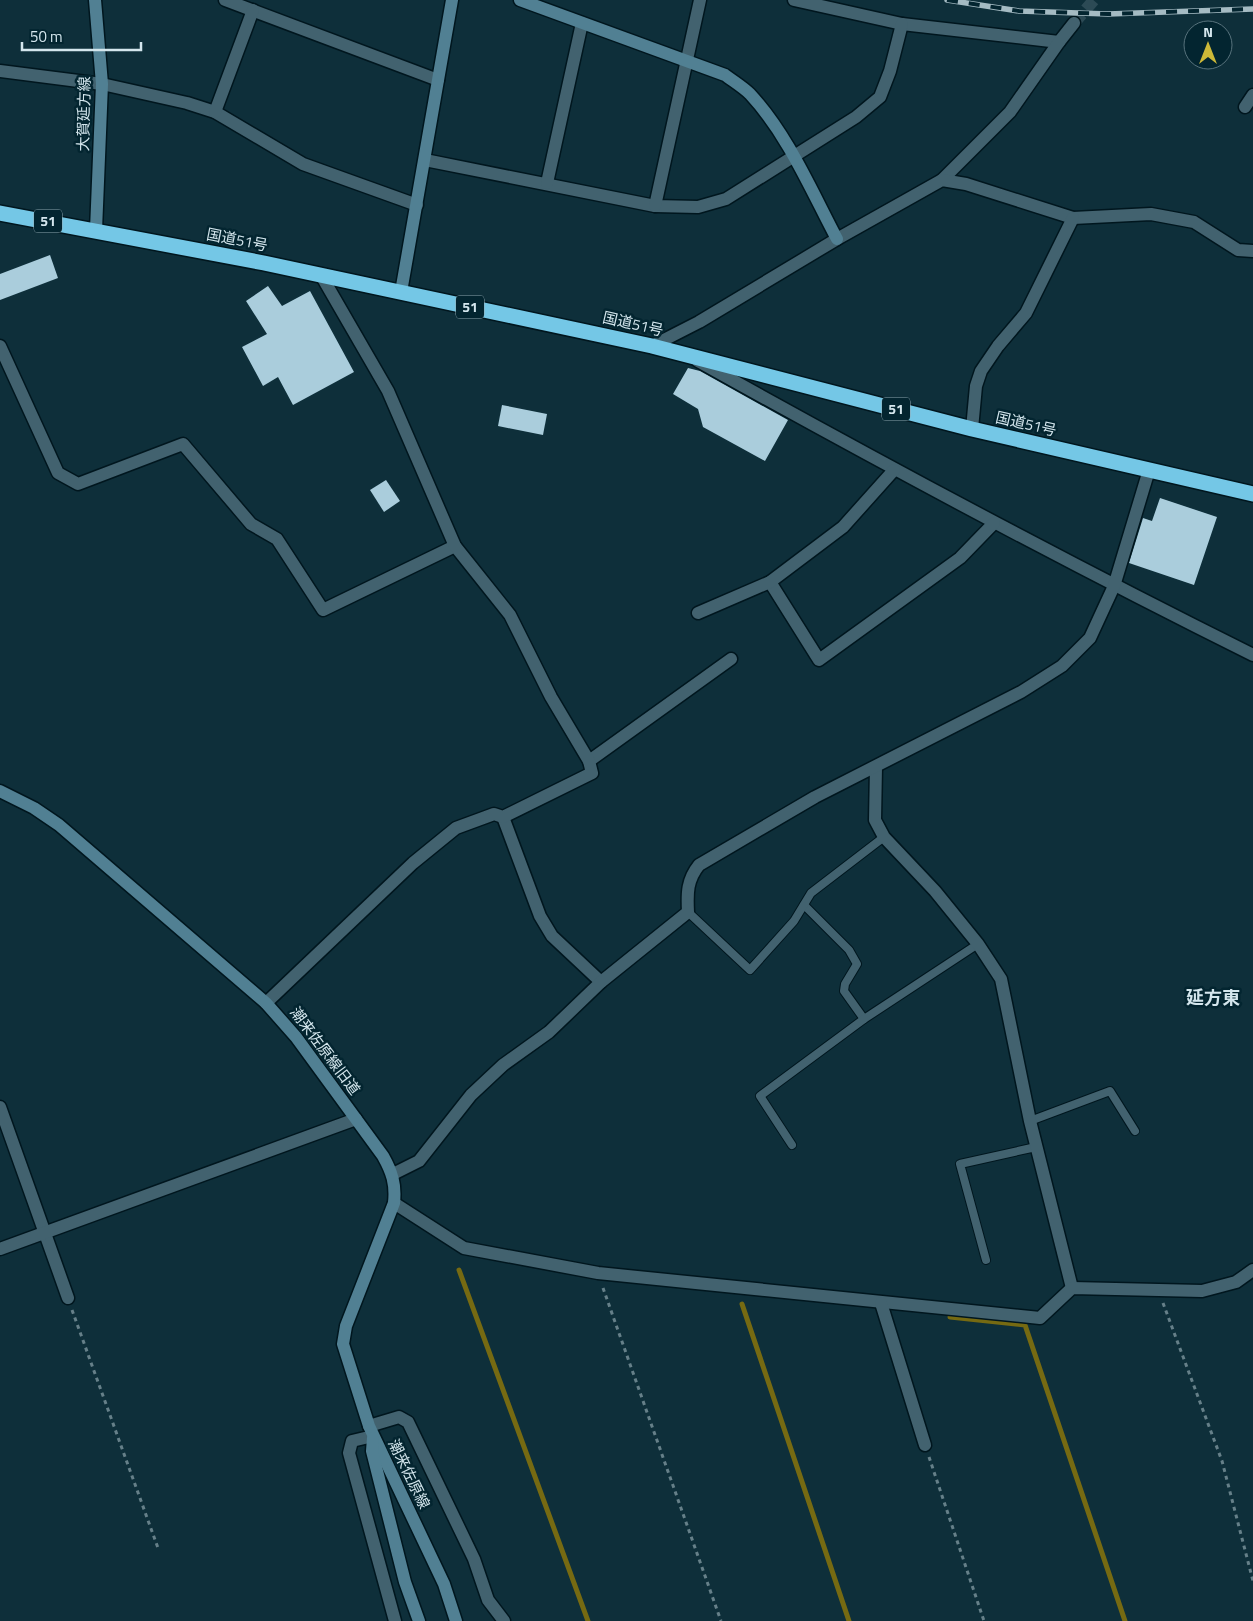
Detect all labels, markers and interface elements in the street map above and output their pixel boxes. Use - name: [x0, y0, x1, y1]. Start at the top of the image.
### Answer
- scale bar: [22, 20, 141, 52]
- north arrow: [1183, 20, 1233, 70]
- text: N: [1203, 21, 1213, 42]
- text: 50 m: [30, 25, 63, 48]
- street label: 大賀延方線: [71, 76, 96, 152]
- road number: 51: [34, 210, 62, 232]
- street label: 国道51号: [205, 222, 270, 257]
- road number: 51: [456, 296, 484, 318]
- street label: 国道51号: [600, 305, 666, 342]
- road number: 51: [882, 398, 910, 420]
- street label: 国道51号: [993, 405, 1059, 442]
- district label: 延方東: [1186, 984, 1240, 1011]
- street label: 潮来佐原線旧道: [285, 1002, 366, 1100]
- street label: 潮来佐原線: [383, 1435, 436, 1513]

